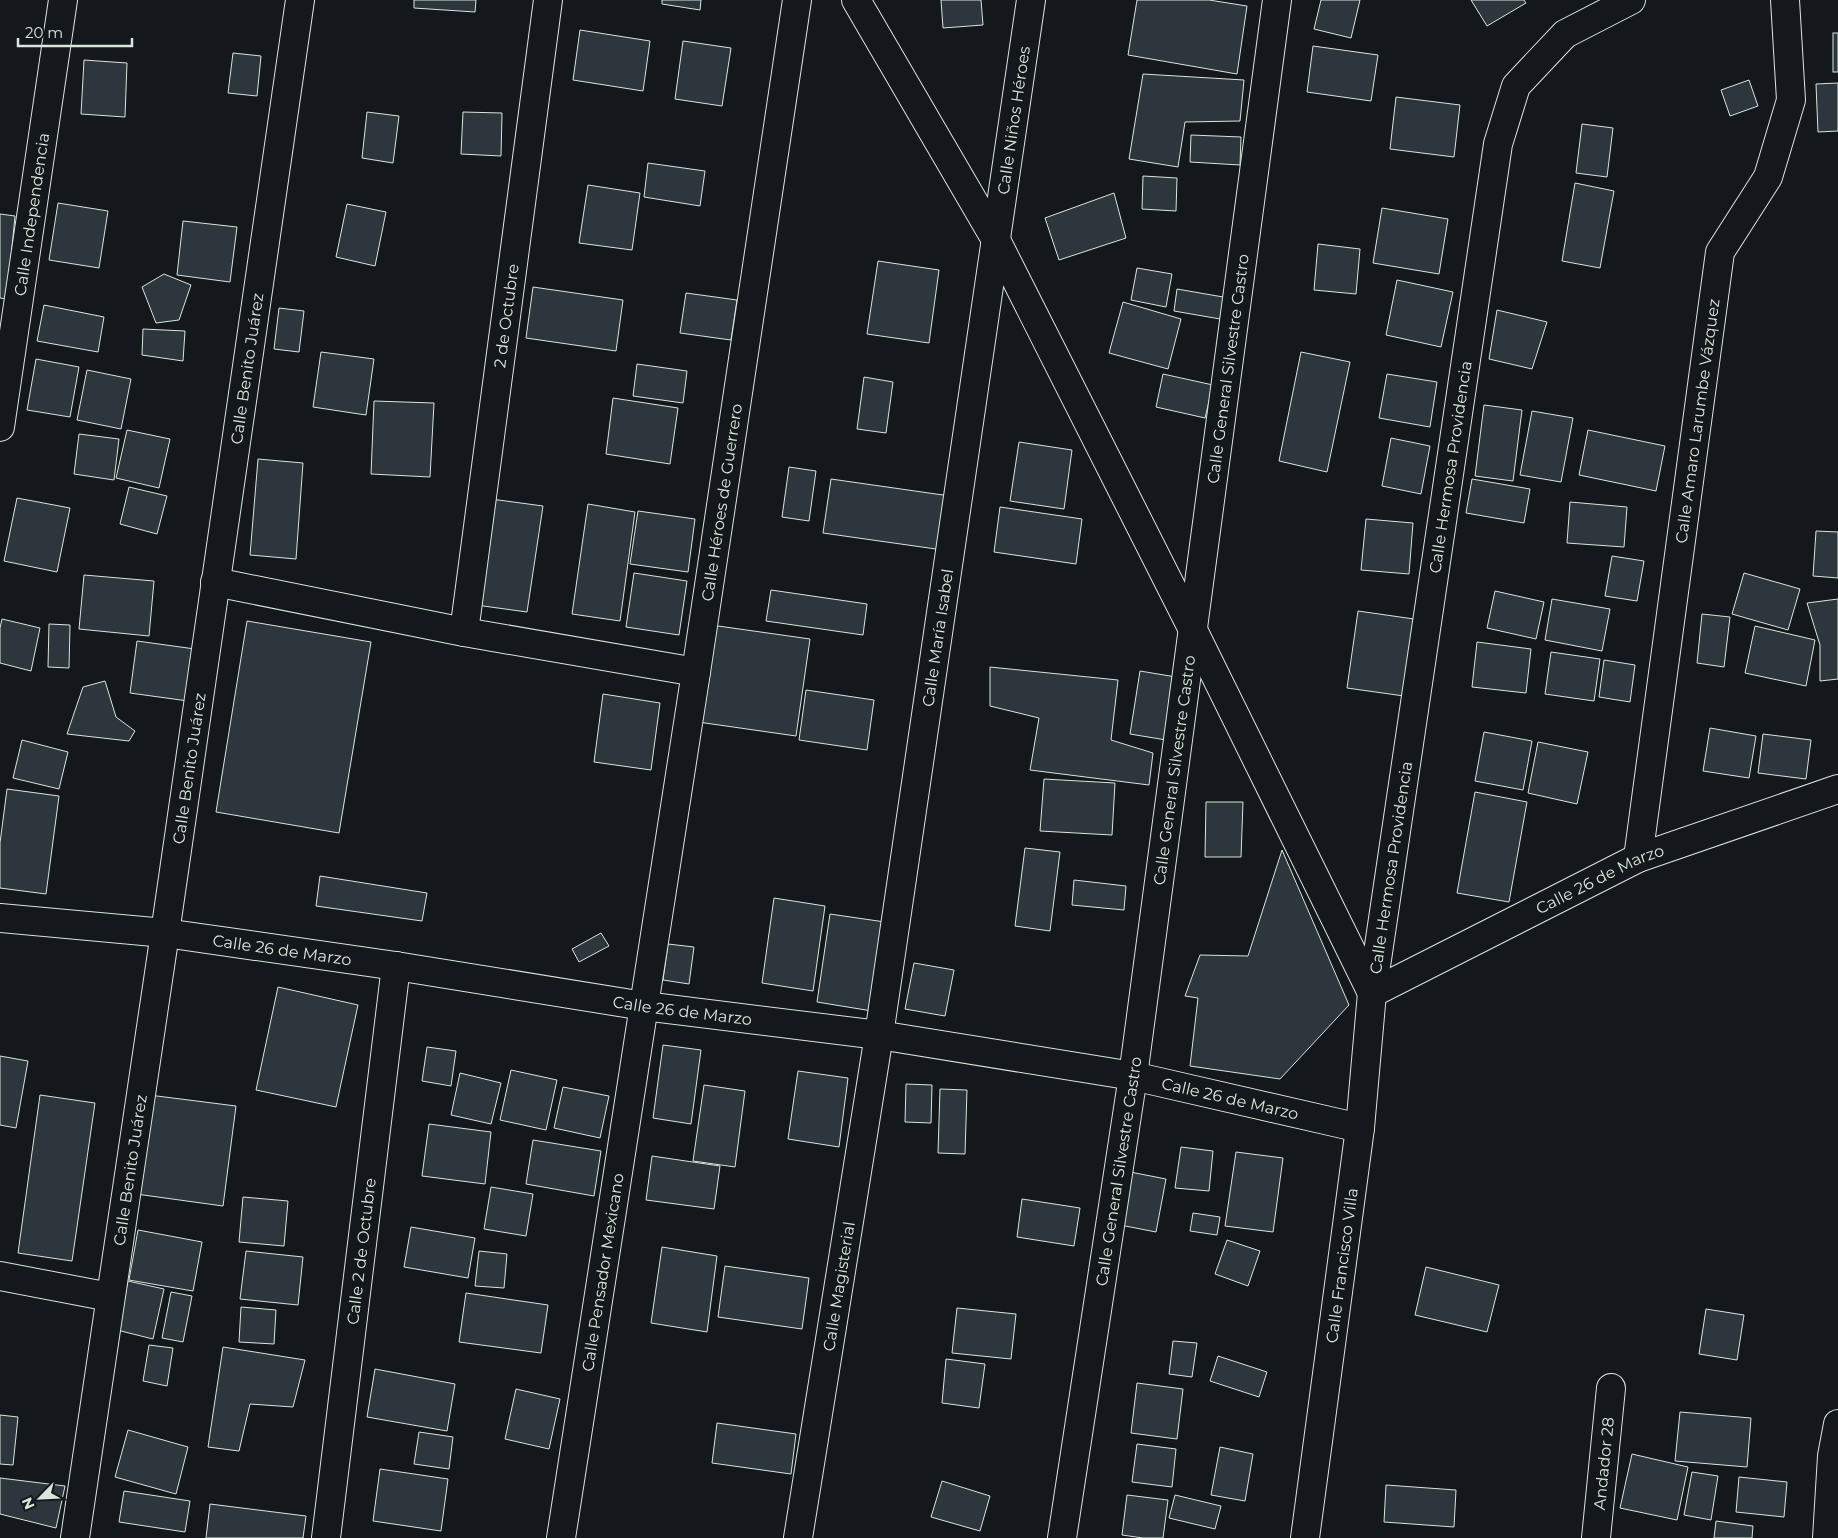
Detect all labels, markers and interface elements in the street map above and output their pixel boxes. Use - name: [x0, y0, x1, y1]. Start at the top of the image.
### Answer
- scale bar: [18, 15, 131, 47]
- text: 20 m: [25, 23, 63, 42]
- street label: Calle Niños Héroes: [993, 45, 1034, 196]
- street label: Calle Independencia: [10, 131, 53, 297]
- street label: Calle General Silvestre Castro: [1203, 253, 1252, 485]
- street label: 2 de Octubre: [490, 263, 522, 369]
- street label: Calle Benito Juárez: [226, 292, 267, 445]
- street label: Calle Amaro Larumbe Vázquez: [1671, 298, 1723, 544]
- street label: Calle Hermosa Providencia: [1425, 359, 1475, 575]
- street label: Calle Héroes de Guerrero: [697, 402, 746, 603]
- street label: Calle María Isabel: [918, 568, 957, 708]
- street label: Calle General Silvestre Castro: [1149, 654, 1199, 886]
- street label: Calle Benito Juárez: [168, 691, 209, 845]
- street label: Calle Hermosa Providencia: [1365, 760, 1416, 975]
- street label: Calle 26 de Marzo: [1533, 840, 1666, 918]
- street label: Calle 26 de Marzo: [211, 930, 353, 969]
- street label: Calle 26 de Marzo: [612, 992, 753, 1029]
- street label: Calle General Silvestre Castro: [1091, 1055, 1145, 1287]
- street label: Calle 26 de Marzo: [1160, 1073, 1301, 1123]
- street label: Calle Benito Juárez: [109, 1093, 150, 1247]
- street label: Calle Pensador Mexicano: [578, 1172, 627, 1373]
- street label: Calle 2 de Octubre: [343, 1177, 380, 1326]
- street label: Calle Francisco Villa: [1322, 1187, 1361, 1344]
- street label: Calle Magisterial: [819, 1220, 858, 1353]
- street label: Andador 28: [1589, 1416, 1618, 1511]
- north arrow: [15, 1473, 65, 1523]
- text: N: [18, 1494, 39, 1512]

